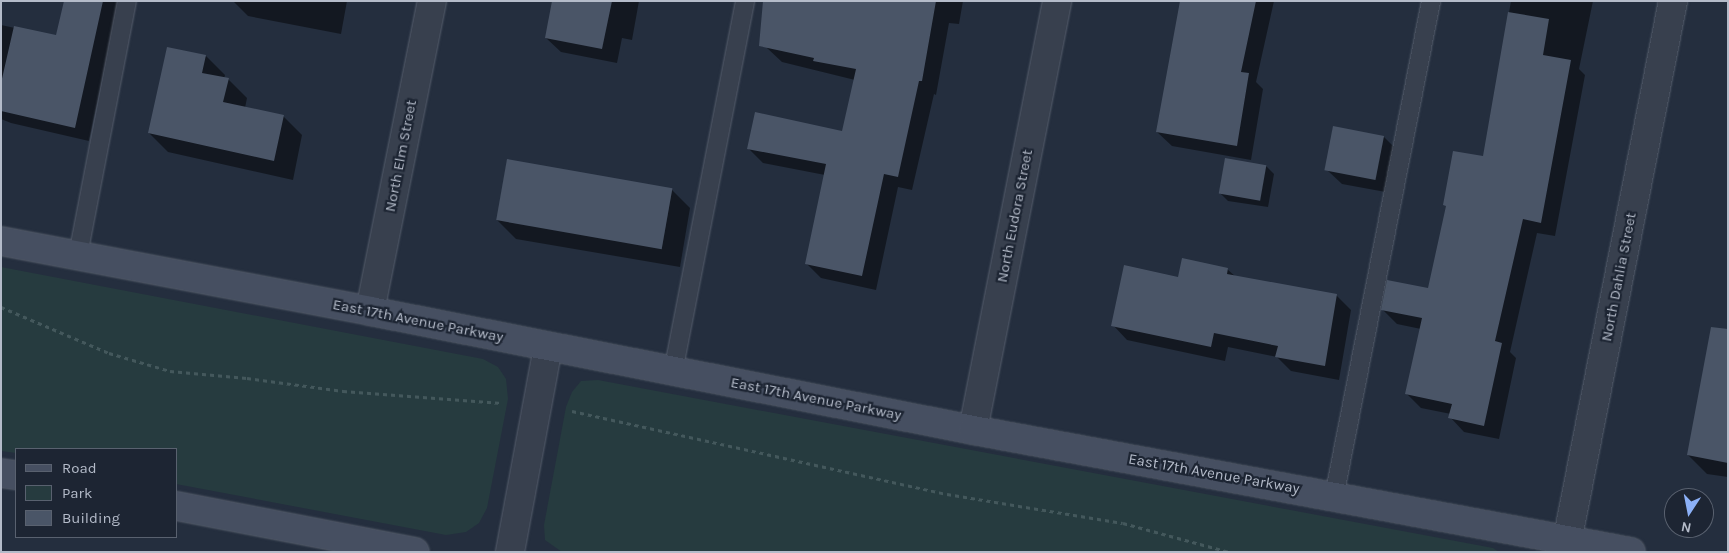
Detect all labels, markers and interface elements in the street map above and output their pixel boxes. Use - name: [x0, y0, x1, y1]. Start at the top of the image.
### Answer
- street label: North Elm Street: [381, 99, 421, 213]
- street label: North Eudora Street: [993, 148, 1037, 284]
- street label: North Dahlia Street: [1598, 211, 1640, 343]
- street label: East 17th Avenue Parkway: [331, 296, 505, 346]
- street label: East 17th Avenue Parkway: [729, 374, 903, 424]
- legend: [15, 448, 178, 538]
- street label: East 17th Avenue Parkway: [1127, 450, 1301, 498]
- text: Road: [62, 459, 97, 477]
- text: Park: [62, 484, 92, 502]
- north arrow: [1664, 488, 1714, 538]
- text: Building: [62, 509, 120, 527]
- text: N: [1680, 518, 1693, 537]

